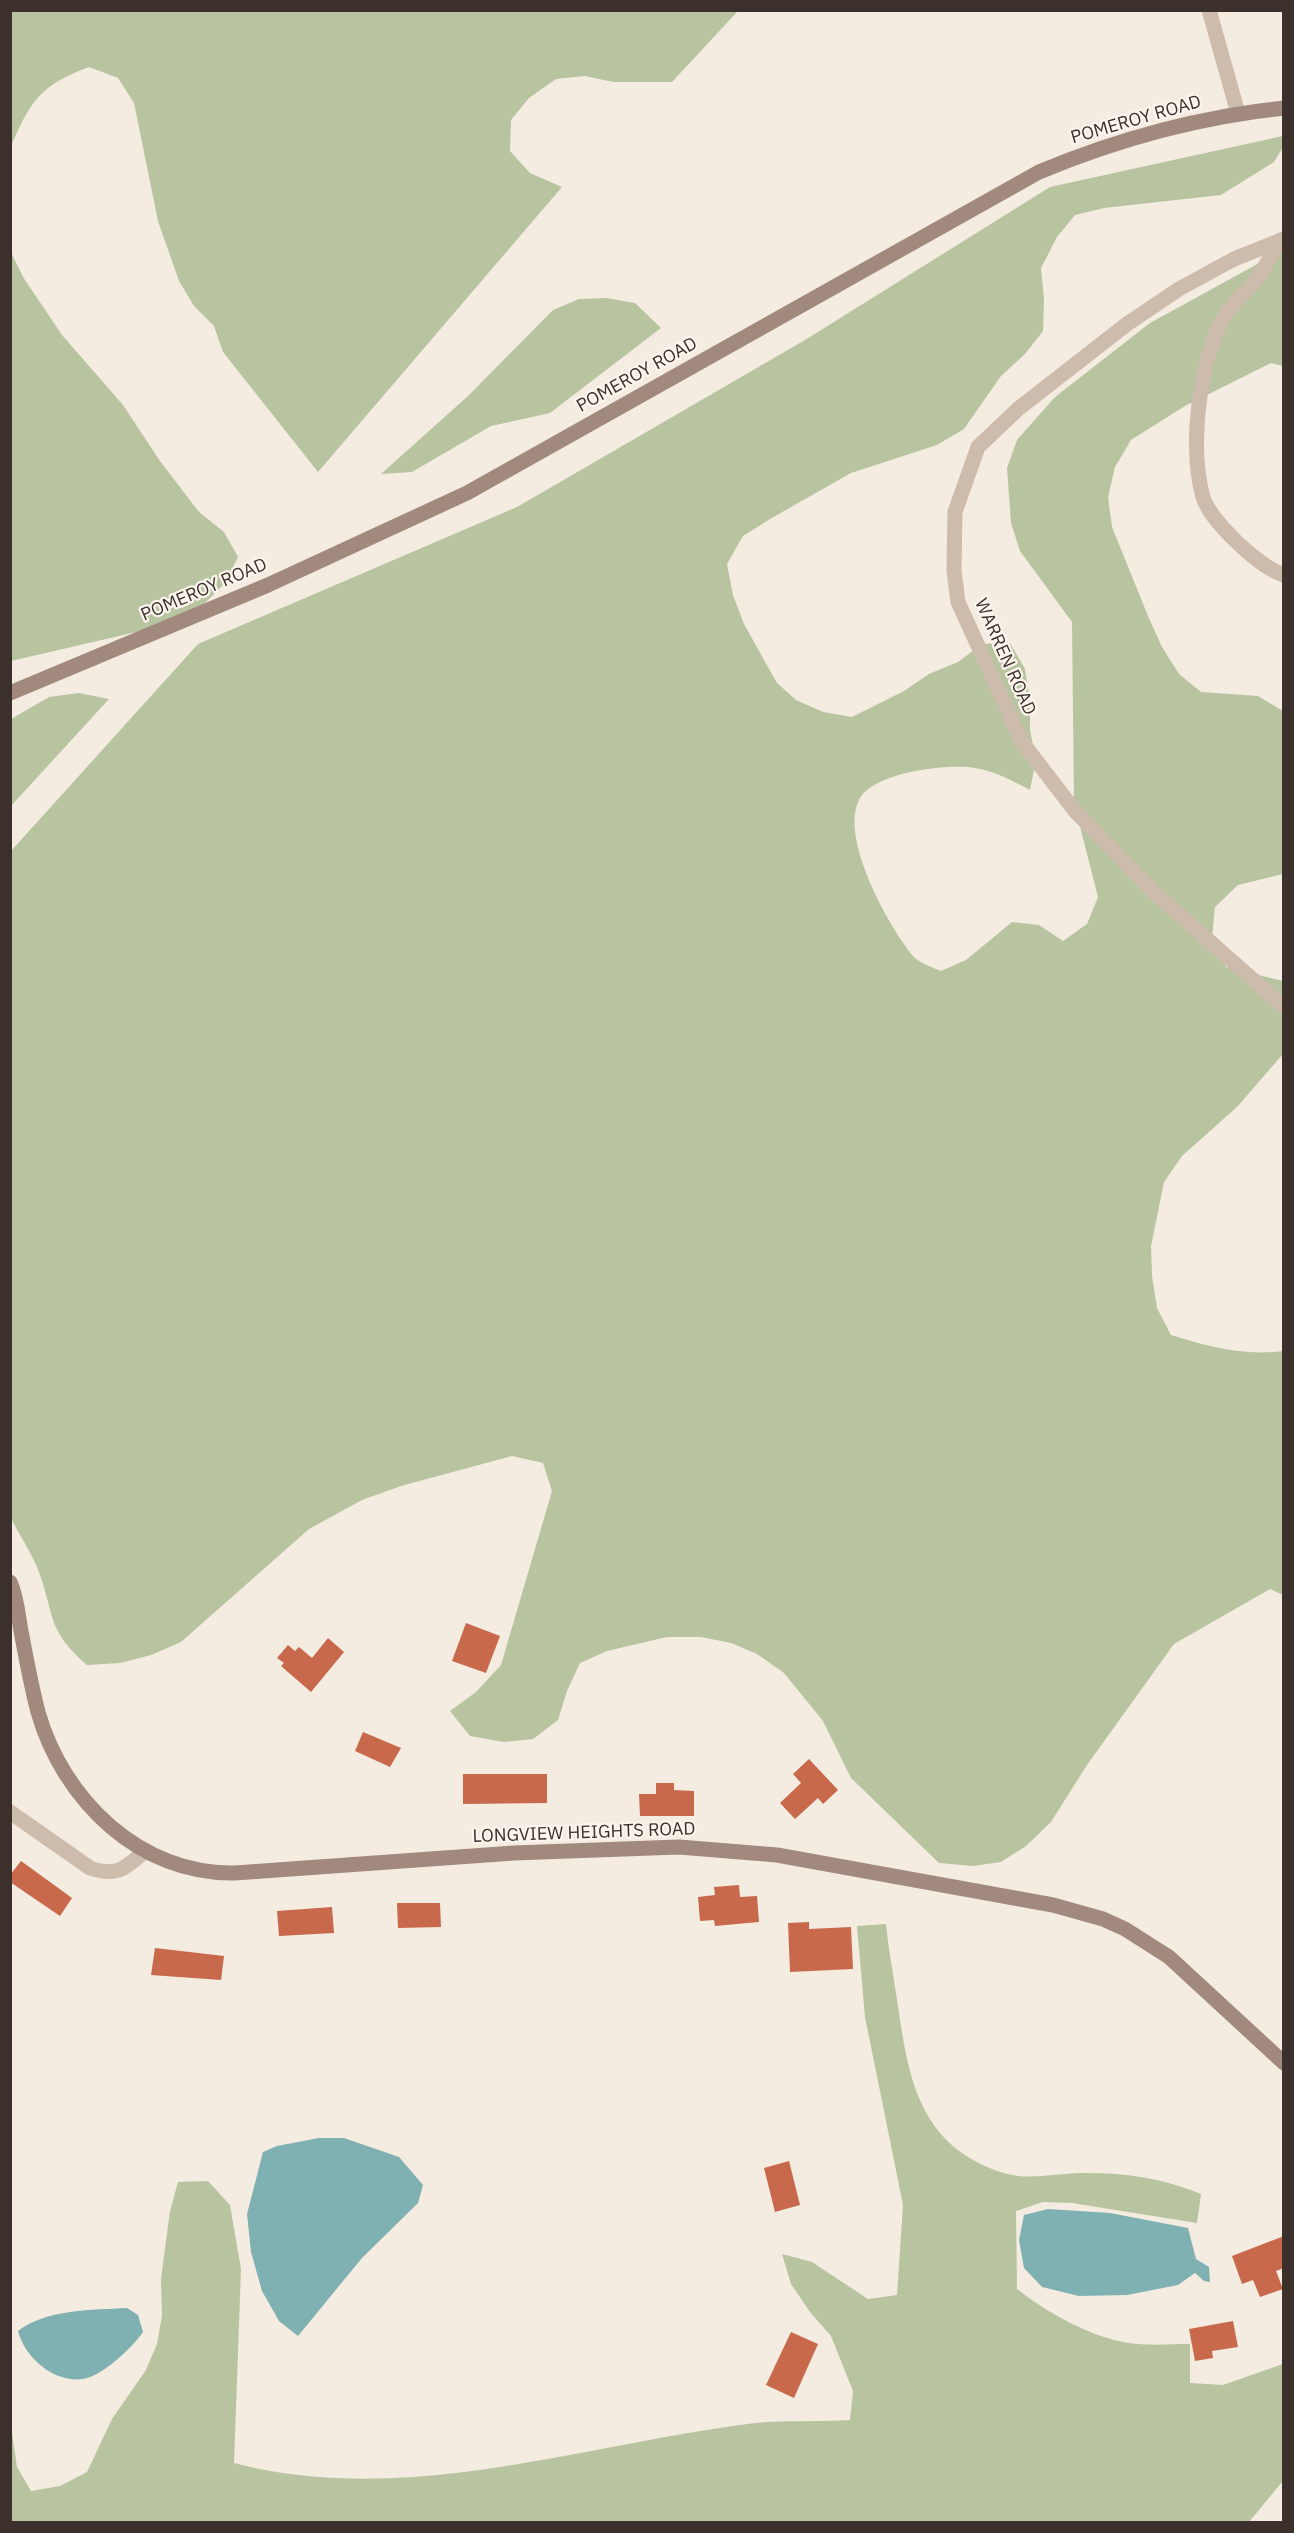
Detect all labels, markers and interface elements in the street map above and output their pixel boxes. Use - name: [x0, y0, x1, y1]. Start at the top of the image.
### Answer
- street label: POMEROY ROAD: [1068, 91, 1204, 149]
- street label: POMEROY ROAD: [573, 333, 701, 417]
- street label: POMEROY ROAD: [138, 554, 270, 626]
- street label: WARREN ROAD: [970, 595, 1040, 719]
- street label: LONGVIEW HEIGHTS ROAD: [472, 1818, 696, 1848]

